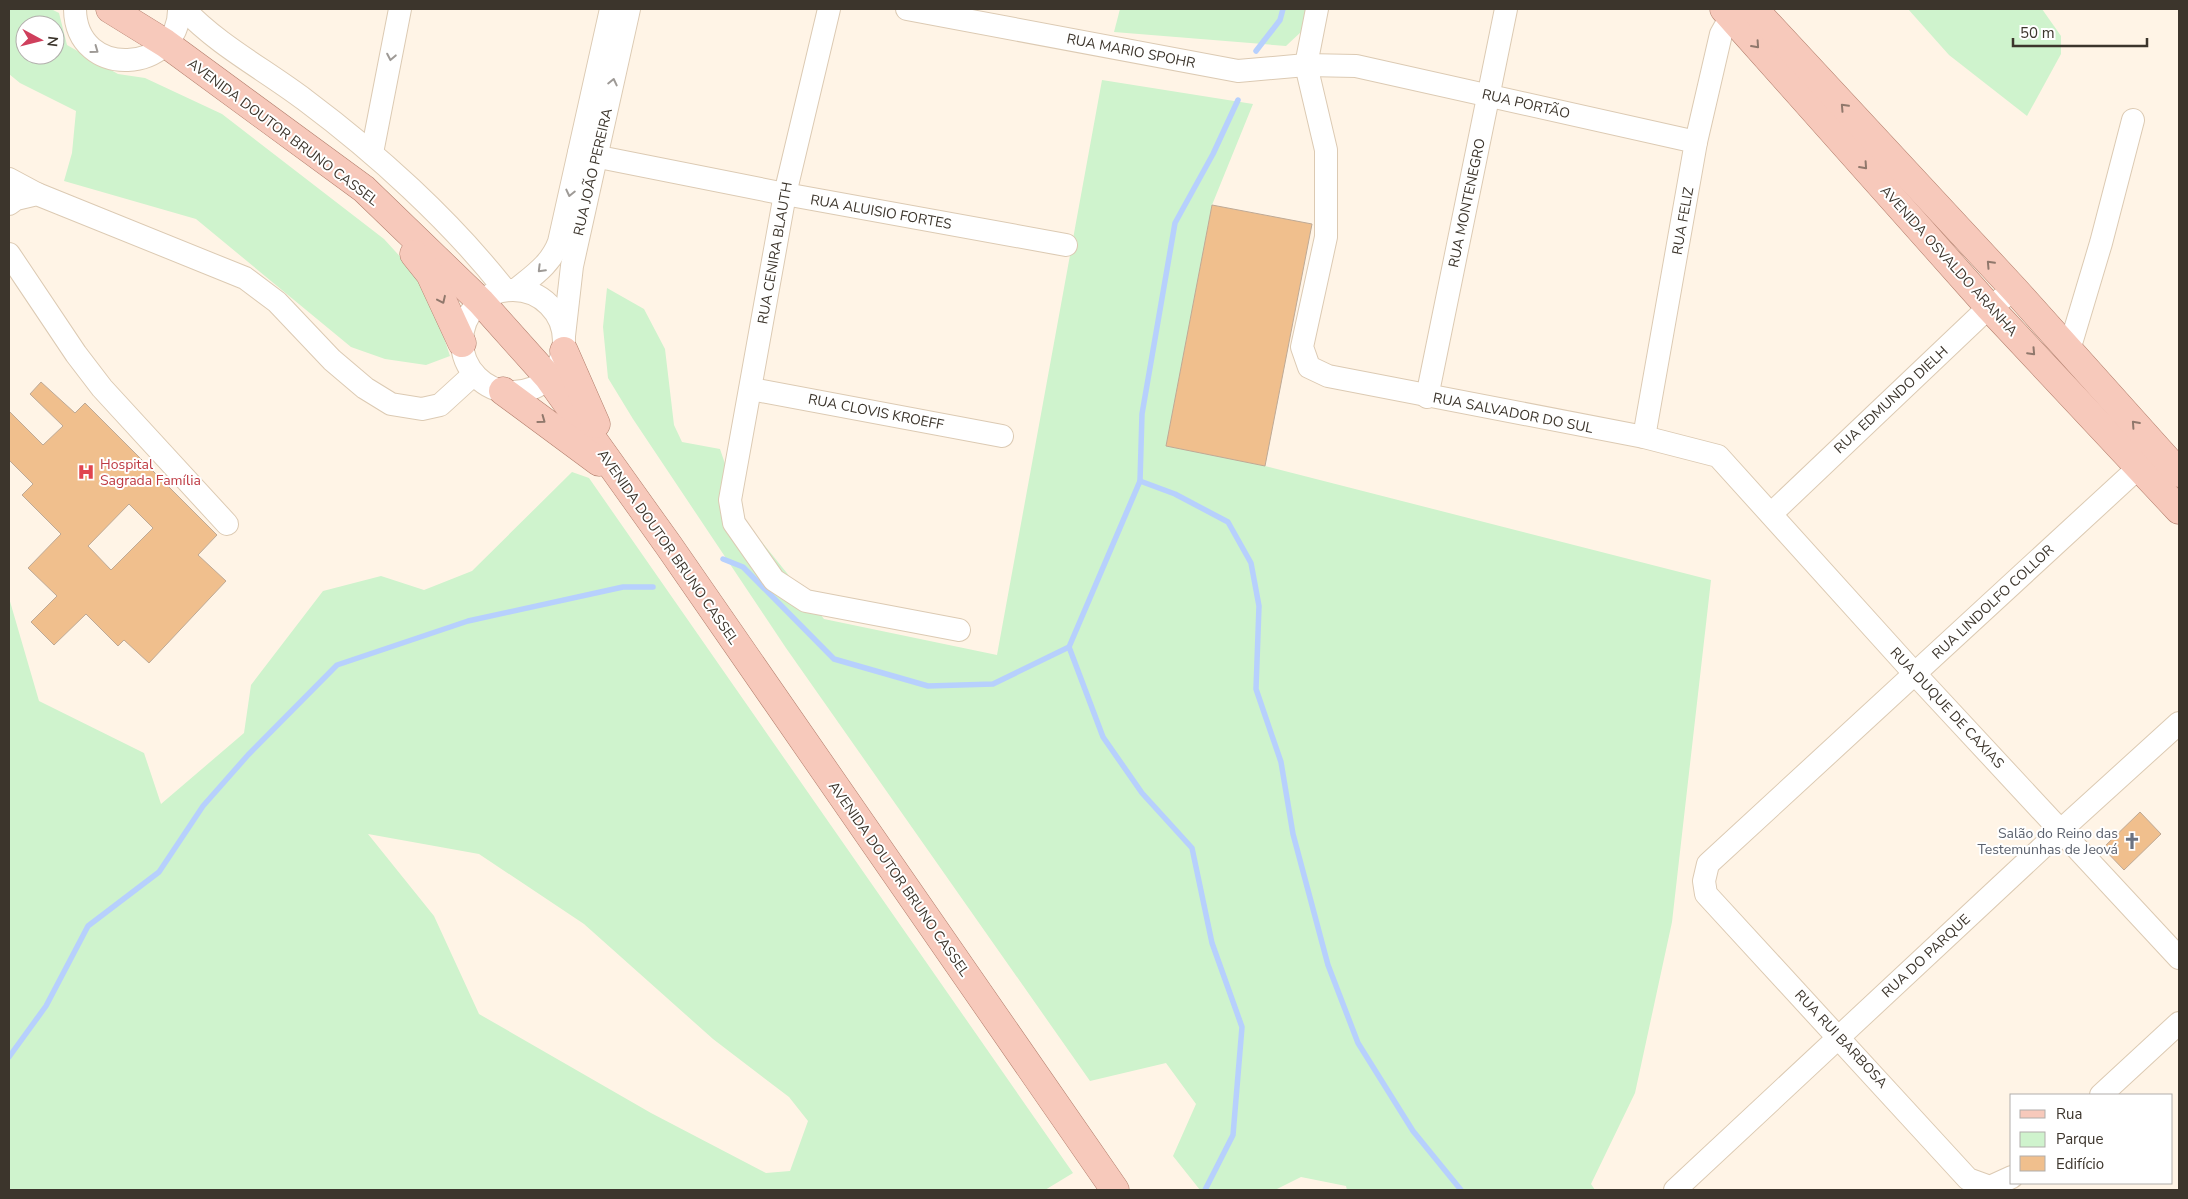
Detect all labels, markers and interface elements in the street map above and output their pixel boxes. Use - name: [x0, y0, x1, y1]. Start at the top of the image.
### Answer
- north arrow: [15, 15, 65, 65]
- scale bar: [2013, 15, 2147, 47]
- text: 50 m: [2020, 23, 2055, 43]
- street label: RUA MARIO SPOHR: [1065, 29, 1197, 73]
- text: N: [42, 35, 62, 48]
- one-way arrow: [1751, 39, 1759, 48]
- one-way arrow: [89, 44, 99, 53]
- one-way arrow: [386, 52, 397, 61]
- street label: AVENIDA DOUTOR BRUNO CASSEL: [184, 54, 382, 210]
- one-way arrow: [607, 77, 618, 86]
- street label: RUA PORTÃO: [1480, 85, 1572, 123]
- one-way arrow: [1841, 103, 1850, 112]
- street label: RUA JOÃO PEREIRA: [569, 106, 617, 238]
- street label: RUA MONTENEGRO: [1444, 137, 1490, 269]
- one-way arrow: [1859, 161, 1868, 170]
- street label: RUA CENIRA BLAUTH: [753, 180, 797, 326]
- street label: AVENIDA OSVALDO ARANHA: [1876, 182, 2022, 340]
- street label: RUA FELIZ: [1668, 186, 1698, 256]
- one-way arrow: [565, 189, 576, 197]
- street label: RUA ALUISIO FORTES: [809, 190, 954, 234]
- one-way arrow: [1987, 261, 1996, 270]
- one-way arrow: [538, 263, 547, 272]
- one-way arrow: [436, 295, 447, 304]
- street label: RUA EDMUNDO DIELH: [1830, 342, 1952, 458]
- one-way arrow: [2026, 347, 2035, 356]
- street label: RUA SALVADOR DO SUL: [1431, 388, 1595, 438]
- street label: RUA CLOVIS KROEFF: [806, 390, 946, 435]
- one-way arrow: [536, 414, 546, 423]
- one-way arrow: [2132, 420, 2141, 429]
- street label: AVENIDA DOUTOR BRUNO CASSEL: [593, 446, 743, 649]
- place label: Hospital Sagrada Família: [100, 455, 201, 490]
- hospital icon: Hospital Sagrada Família: [76, 462, 96, 482]
- street label: RUA LINDOLFO COLLOR: [1928, 540, 2058, 664]
- street label: RUA DUQUE DE CAXIAS: [1886, 643, 2009, 773]
- street label: AVENIDA DOUTOR BRUNO CASSEL: [824, 778, 974, 981]
- place label: Salão do Reino das Testemunhas de Jeová: [1977, 824, 2118, 859]
- church icon: Salão do Reino das Testemunhas de Jeová: [2122, 831, 2142, 851]
- street label: RUA DO PARQUE: [1878, 910, 1974, 1002]
- street label: RUA RUI BARBOSA: [1790, 986, 1892, 1092]
- legend: [2010, 1094, 2173, 1184]
- text: Rua: [2056, 1104, 2082, 1124]
- text: Parque: [2056, 1129, 2104, 1149]
- text: Edifício: [2056, 1154, 2104, 1174]

